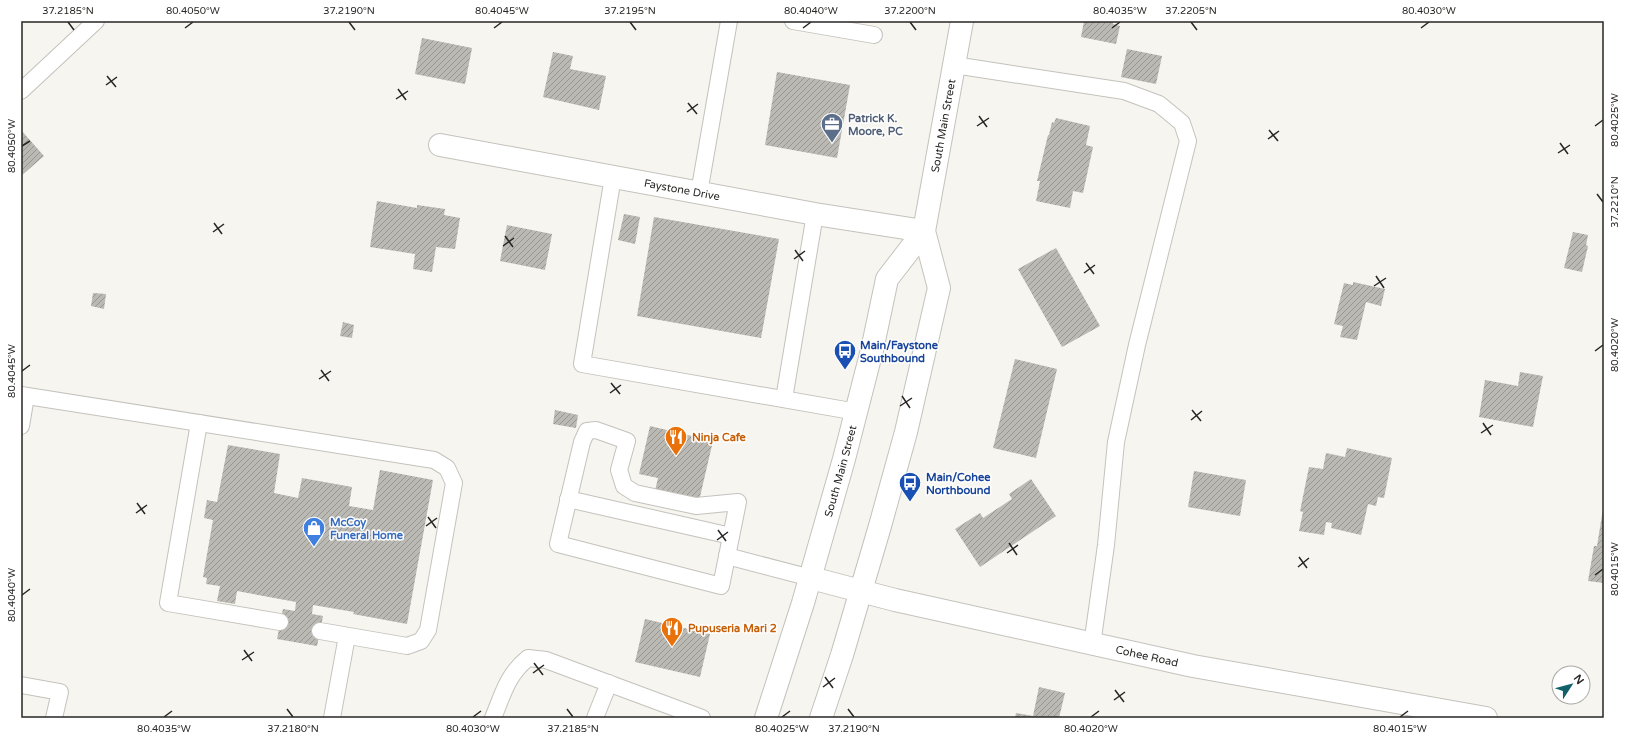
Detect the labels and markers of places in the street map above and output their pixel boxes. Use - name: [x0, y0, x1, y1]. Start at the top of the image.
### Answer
- office icon: Patrick K. Moore, PC: [819, 111, 845, 144]
- place label: Patrick K. Moore, PC: [848, 112, 903, 138]
- bus stop icon: Main/Faystone Southbound: [832, 338, 858, 371]
- place label: Main/Faystone Southbound: [860, 339, 939, 365]
- restaurant icon: Ninja Cafe: [663, 424, 689, 457]
- place label: Ninja Cafe: [692, 431, 747, 445]
- bus stop icon: Main/Cohee Northbound: [897, 470, 923, 503]
- place label: Main/Cohee Northbound: [926, 471, 991, 497]
- shop icon: McCoy Funeral Home: [301, 515, 327, 548]
- place label: McCoy Funeral Home: [330, 516, 404, 542]
- restaurant icon: Pupuseria Mari 2: [659, 615, 685, 648]
- place label: Pupuseria Mari 2: [688, 622, 777, 636]

